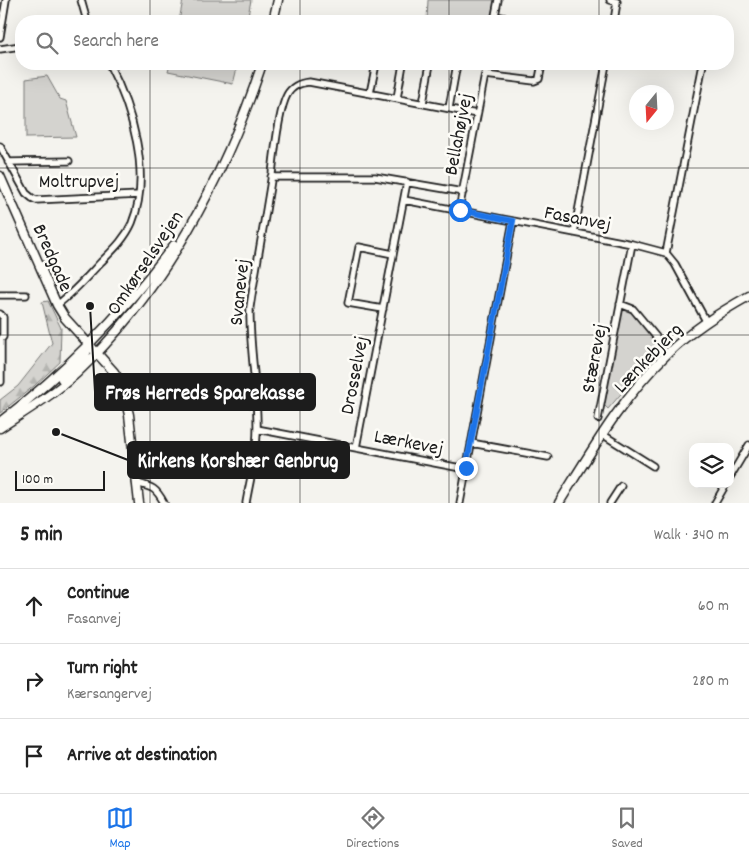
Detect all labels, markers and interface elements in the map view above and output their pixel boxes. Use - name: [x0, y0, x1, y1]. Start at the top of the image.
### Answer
- search box: [15, 15, 734, 70]
- icon: search: [33, 29, 61, 57]
- text: Search here: [73, 29, 159, 56]
- north arrow: [629, 85, 674, 130]
- street label: Bellahøjvej: [438, 91, 482, 178]
- street label: Moltrupvej: [39, 169, 119, 197]
- route start: [449, 199, 472, 222]
- street label: Fasanvej: [542, 200, 613, 240]
- street label: Omkørselsvejen: [101, 206, 192, 321]
- street label: Bredgade: [24, 220, 79, 297]
- street label: Svanevej: [224, 258, 258, 327]
- street label: Lænkebjerg: [608, 318, 690, 401]
- street label: Stærevej: [576, 322, 616, 396]
- street label: Drosselvej: [335, 334, 377, 417]
- callout: Frøs Herreds Sparekasse: [95, 374, 315, 410]
- text: Frøs Herreds Sparekasse: [105, 380, 305, 410]
- street label: Lærkevej: [371, 424, 446, 464]
- callout: Kirkens Korshær Genbrug: [128, 442, 349, 478]
- map controls: [689, 443, 734, 488]
- button: layers: [689, 443, 734, 488]
- text: Kirkens Korshær Genbrug: [138, 448, 339, 478]
- route end: [455, 457, 478, 480]
- scale bar: [15, 468, 105, 491]
- text: 100 m: [22, 470, 53, 490]
- text: 5 min: [20, 521, 63, 551]
- text: Walk · 340 m: [654, 524, 729, 547]
- text: Continue: [67, 581, 129, 608]
- icon: ahead: [20, 592, 48, 620]
- text: 60 m: [698, 595, 729, 618]
- text: Fasanvej: [67, 608, 121, 631]
- text: Turn right: [67, 656, 138, 683]
- icon: right: [20, 667, 48, 695]
- text: 280 m: [692, 670, 729, 693]
- text: Kærsangervej: [67, 683, 152, 706]
- icon: arrive: [20, 742, 48, 770]
- text: Arrive at destination: [67, 743, 217, 770]
- tab: Map: [106, 804, 134, 854]
- tab: Directions: [346, 804, 399, 854]
- tab: Saved: [612, 804, 643, 854]

